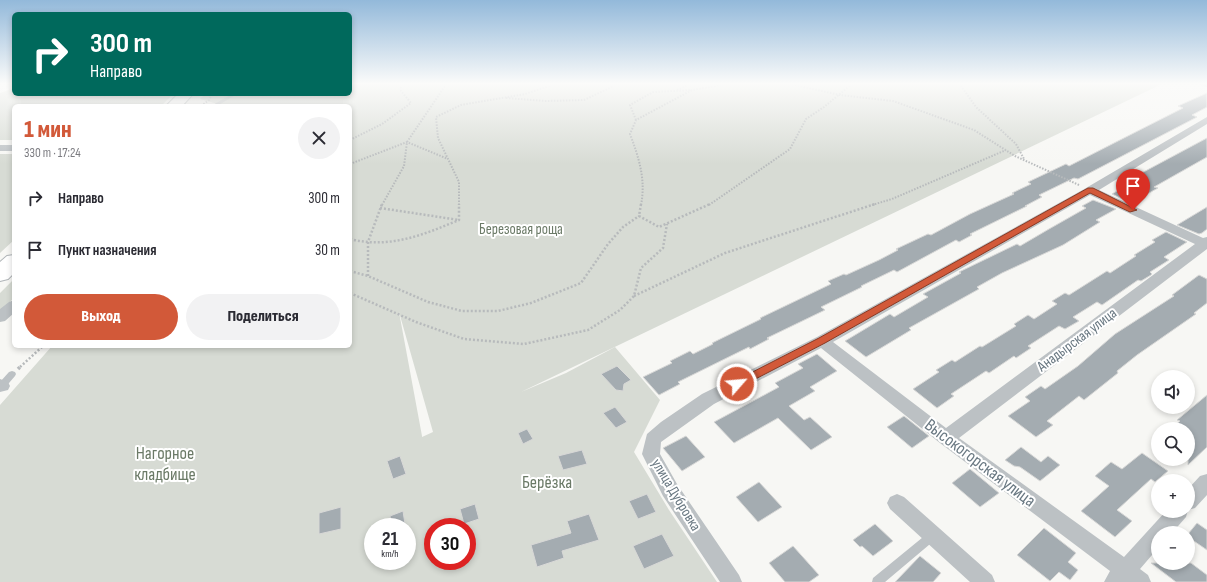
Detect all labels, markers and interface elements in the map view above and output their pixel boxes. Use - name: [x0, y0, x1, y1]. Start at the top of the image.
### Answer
- text: 300 m: [90, 27, 152, 60]
- icon: right: [24, 28, 76, 80]
- text: Направо: [90, 61, 142, 82]
- text: 1 мин: [24, 115, 72, 144]
- button: close: [298, 117, 340, 159]
- text: 330 m · 17:24: [24, 145, 81, 161]
- pin: [1116, 169, 1150, 210]
- icon: arrive: [1122, 175, 1144, 197]
- icon: right: [24, 187, 46, 209]
- text: Направо: [58, 189, 104, 208]
- text: 300 m: [308, 189, 340, 208]
- park label: Березовая роща: [479, 220, 563, 239]
- icon: arrive: [24, 239, 46, 261]
- text: Пункт назначения: [58, 241, 156, 260]
- text: 30 m: [315, 241, 340, 260]
- button: Выход: [24, 294, 178, 340]
- button: Поделиться: [186, 294, 340, 340]
- street label: Анадырская улица: [1033, 304, 1121, 377]
- position arrow: [716, 363, 758, 405]
- map controls: [1151, 370, 1195, 570]
- button: sound: [1151, 370, 1195, 414]
- street label: Высокогорская улица: [920, 415, 1040, 512]
- button: search: [1151, 422, 1195, 466]
- park label: Нагорное кладбище: [134, 443, 196, 485]
- street label: улица Дубровка: [647, 455, 705, 535]
- park label: Берёзка: [522, 472, 572, 493]
- button: +: [1151, 474, 1195, 518]
- speed limit sign: 30: [424, 518, 476, 570]
- button: −: [1151, 526, 1195, 570]
- text: 21: [382, 527, 398, 551]
- text: km/h: [381, 548, 399, 560]

